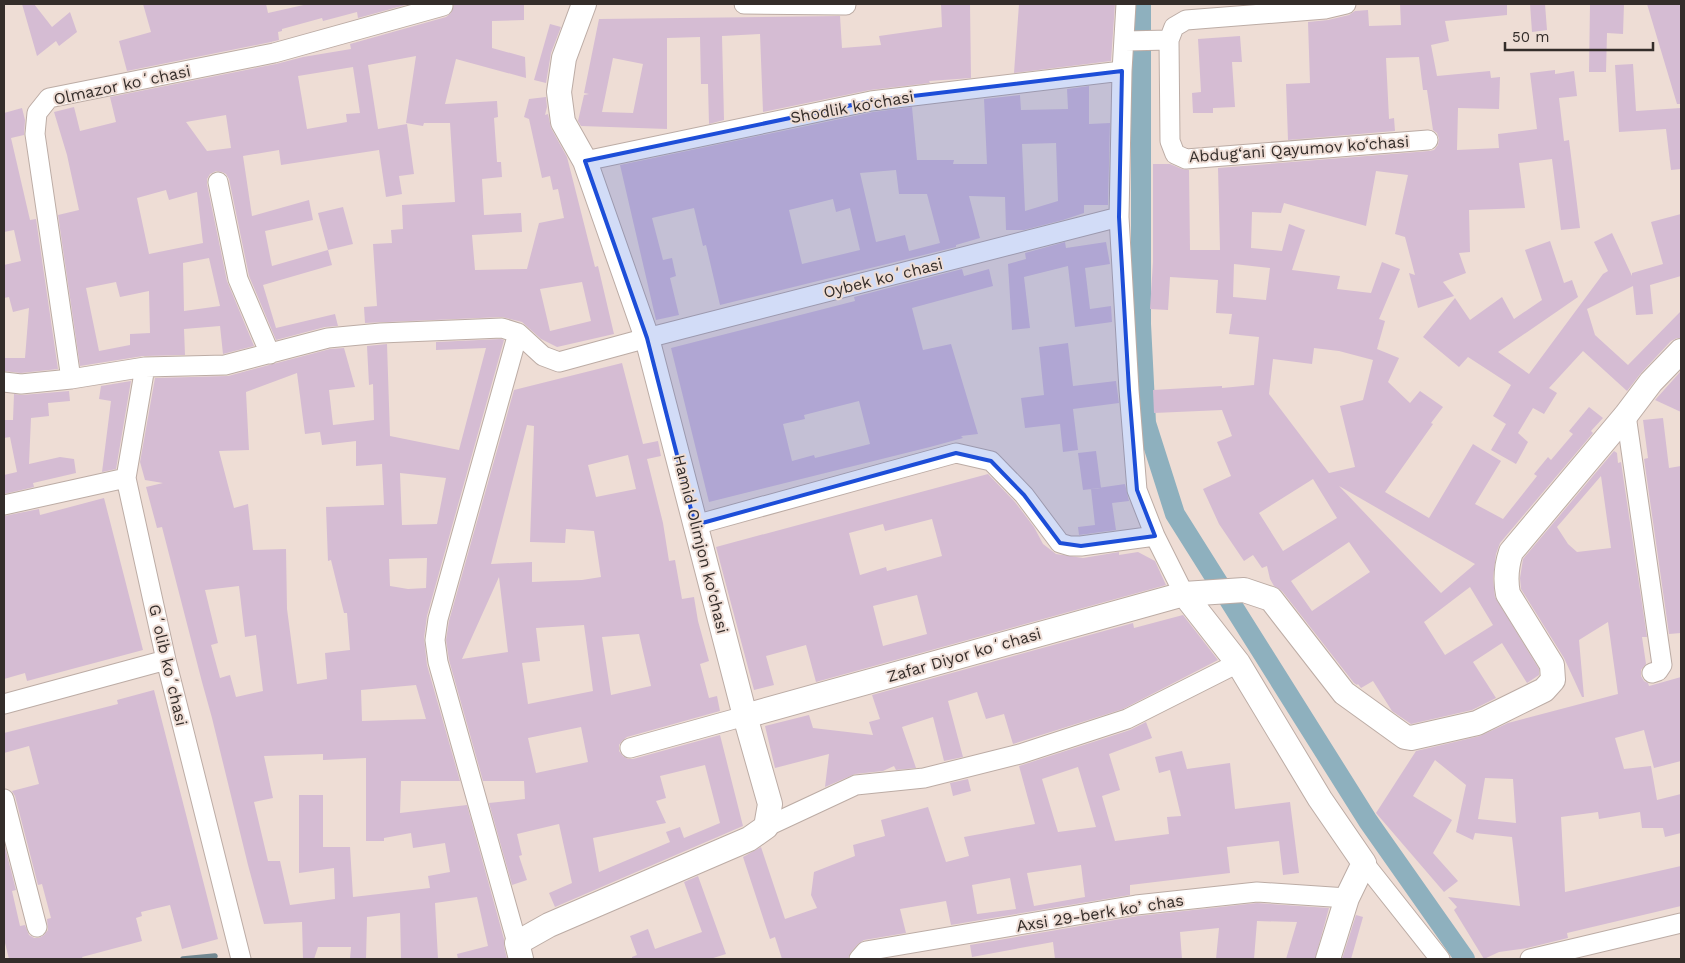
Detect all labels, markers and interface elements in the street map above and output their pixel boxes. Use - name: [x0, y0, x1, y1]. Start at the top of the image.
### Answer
- scale bar: [1505, 20, 1652, 52]
- text: 50 m: [1512, 28, 1549, 46]
- street label: Olmazor koʻchasi: [52, 61, 192, 109]
- street label: Shodlik ko‘chasi: [789, 87, 915, 127]
- street label: Abdug‘ani Qayumov ko‘chasi: [1188, 132, 1410, 166]
- street label: Oybek koʻchasi: [821, 254, 945, 302]
- street label: Hamid Olimjon ko'chasi: [670, 453, 732, 635]
- street label: Gʻolib koʻchasi: [145, 602, 191, 728]
- street label: Zafar Diyor koʻchasi: [885, 624, 1043, 686]
- street label: Аxsi 29-berk koʼchas: [1015, 890, 1185, 936]

